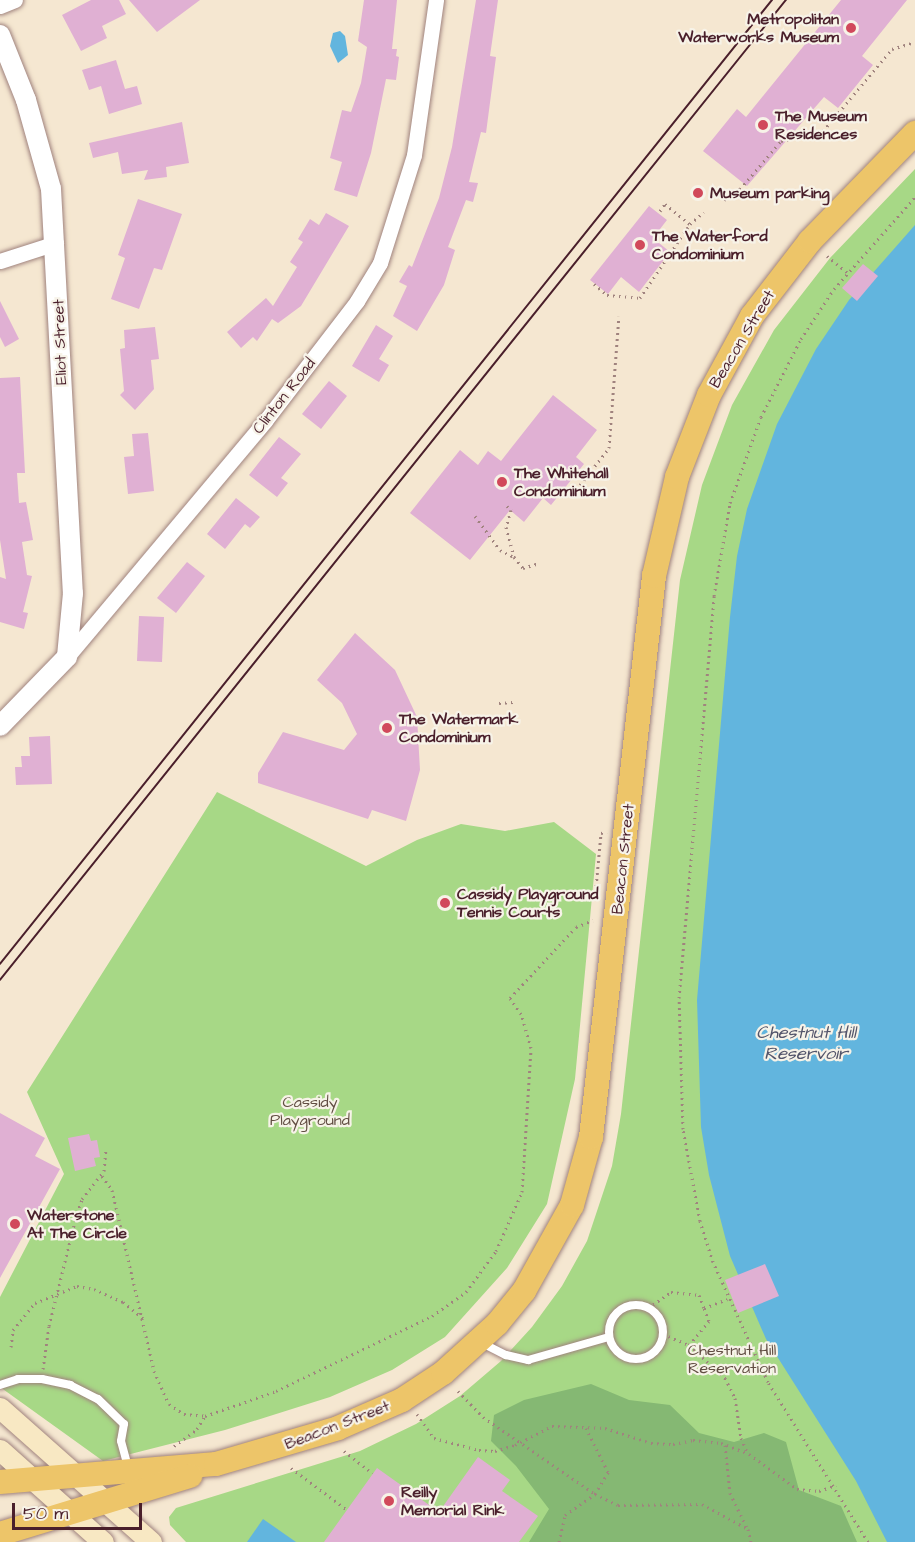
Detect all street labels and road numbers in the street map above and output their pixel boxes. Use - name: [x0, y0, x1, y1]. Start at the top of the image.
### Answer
- street label: Beacon Street: [705, 286, 779, 392]
- street label: Eliot Street: [49, 299, 71, 385]
- street label: Clinton Road: [248, 354, 320, 438]
- street label: Beacon Street: [608, 803, 638, 915]
- street label: Beacon Street: [282, 1396, 392, 1454]

